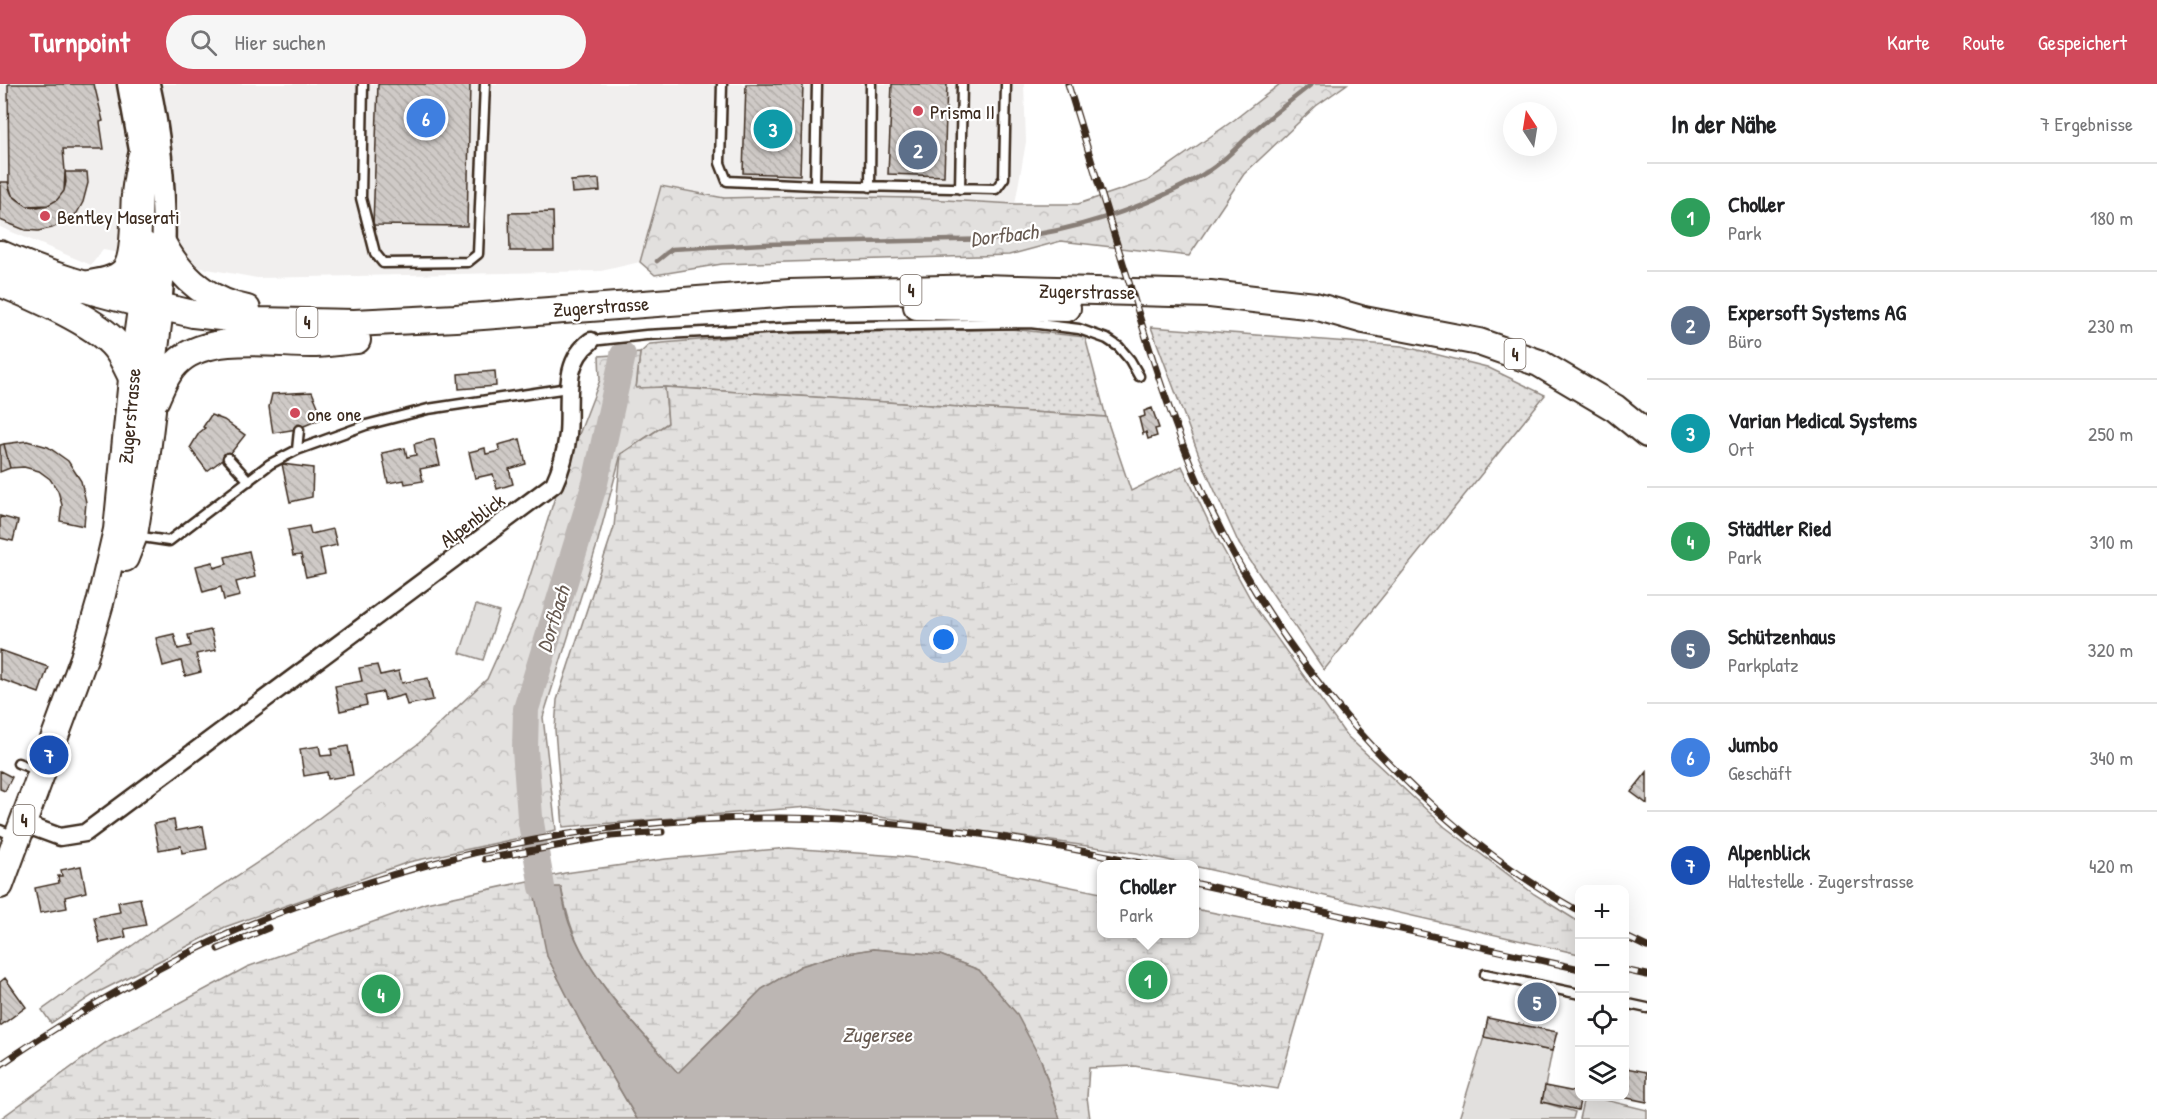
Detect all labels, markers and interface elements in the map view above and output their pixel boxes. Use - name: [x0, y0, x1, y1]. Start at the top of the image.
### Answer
- search box: [166, 15, 586, 69]
- text: Turnpoint: [30, 23, 130, 61]
- icon: search: [187, 26, 220, 59]
- text: Hier suchen: [235, 27, 326, 57]
- text: Karte: [1887, 28, 1930, 57]
- text: Route: [1963, 28, 2005, 57]
- text: Gespeichert: [2038, 28, 2127, 57]
- pin: 6: [406, 96, 446, 141]
- place label: Prisma II: [930, 98, 995, 125]
- north arrow: [1503, 102, 1557, 156]
- marker: Prisma II: [911, 104, 925, 118]
- pin: 3: [754, 106, 792, 152]
- text: In der Nähe: [1671, 106, 1777, 141]
- text: 7 Ergebnisse: [2040, 110, 2133, 137]
- pin: 2: [898, 128, 938, 172]
- text: Choller: [1728, 189, 1785, 219]
- place label: Bentley Maserati: [57, 203, 180, 230]
- text: 1: [1687, 204, 1694, 231]
- text: 180 m: [2090, 204, 2133, 231]
- marker: Bentley Maserati: [38, 209, 52, 223]
- water label: Dorfbach: [969, 216, 1041, 254]
- text: Park: [1728, 219, 1761, 246]
- road number: 4: [900, 275, 922, 305]
- street label: Zugerstrasse: [1039, 277, 1135, 305]
- street label: Zugerstrasse: [552, 289, 650, 323]
- text: Expersoft Systems AG: [1728, 297, 1906, 327]
- road number: 4: [296, 307, 318, 337]
- text: 2: [1686, 312, 1695, 339]
- text: 230 m: [2088, 312, 2133, 339]
- text: Büro: [1728, 327, 1762, 354]
- road number: 4: [1504, 339, 1526, 369]
- street label: Zugerstrasse: [111, 367, 147, 465]
- place label: one one: [307, 400, 362, 427]
- text: Varian Medical Systems: [1728, 405, 1917, 435]
- marker: one one: [288, 406, 302, 420]
- text: 3: [1686, 420, 1695, 447]
- text: 250 m: [2088, 420, 2133, 447]
- text: Ort: [1728, 435, 1754, 462]
- street label: Alpenblick: [434, 487, 510, 553]
- text: Städtler Ried: [1728, 513, 1831, 543]
- text: 4: [1687, 528, 1694, 555]
- text: 310 m: [2090, 528, 2133, 555]
- text: Park: [1728, 543, 1761, 570]
- water label: Dorfbach: [529, 581, 577, 656]
- text: Schützenhaus: [1728, 621, 1836, 651]
- your location: [929, 625, 958, 654]
- text: 5: [1686, 636, 1695, 663]
- text: 320 m: [2088, 636, 2133, 663]
- text: Parkplatz: [1728, 651, 1799, 678]
- text: Jumbo: [1728, 729, 1778, 759]
- pin: 7: [29, 732, 68, 778]
- text: 6: [1687, 744, 1694, 771]
- text: 340 m: [2089, 744, 2133, 771]
- text: Geschäft: [1728, 759, 1791, 786]
- road number: 4: [14, 805, 34, 835]
- text: Alpenblick: [1728, 837, 1810, 867]
- text: 7: [1686, 852, 1695, 879]
- text: 420 m: [2089, 852, 2133, 879]
- popup: [1097, 860, 1199, 938]
- text: Haltestelle · Zugerstrasse: [1728, 867, 1914, 894]
- text: Choller: [1120, 871, 1176, 901]
- map controls: [1575, 885, 1629, 1101]
- button: +: [1575, 885, 1629, 939]
- text: Park: [1120, 901, 1153, 928]
- button: −: [1575, 939, 1629, 993]
- pin: 1: [1128, 958, 1168, 1002]
- pin: 4: [362, 972, 400, 1016]
- pin: 5: [1518, 980, 1556, 1024]
- button: locate: [1575, 993, 1629, 1047]
- water label: Zugersee: [842, 1020, 913, 1049]
- button: layers: [1575, 1047, 1629, 1101]

